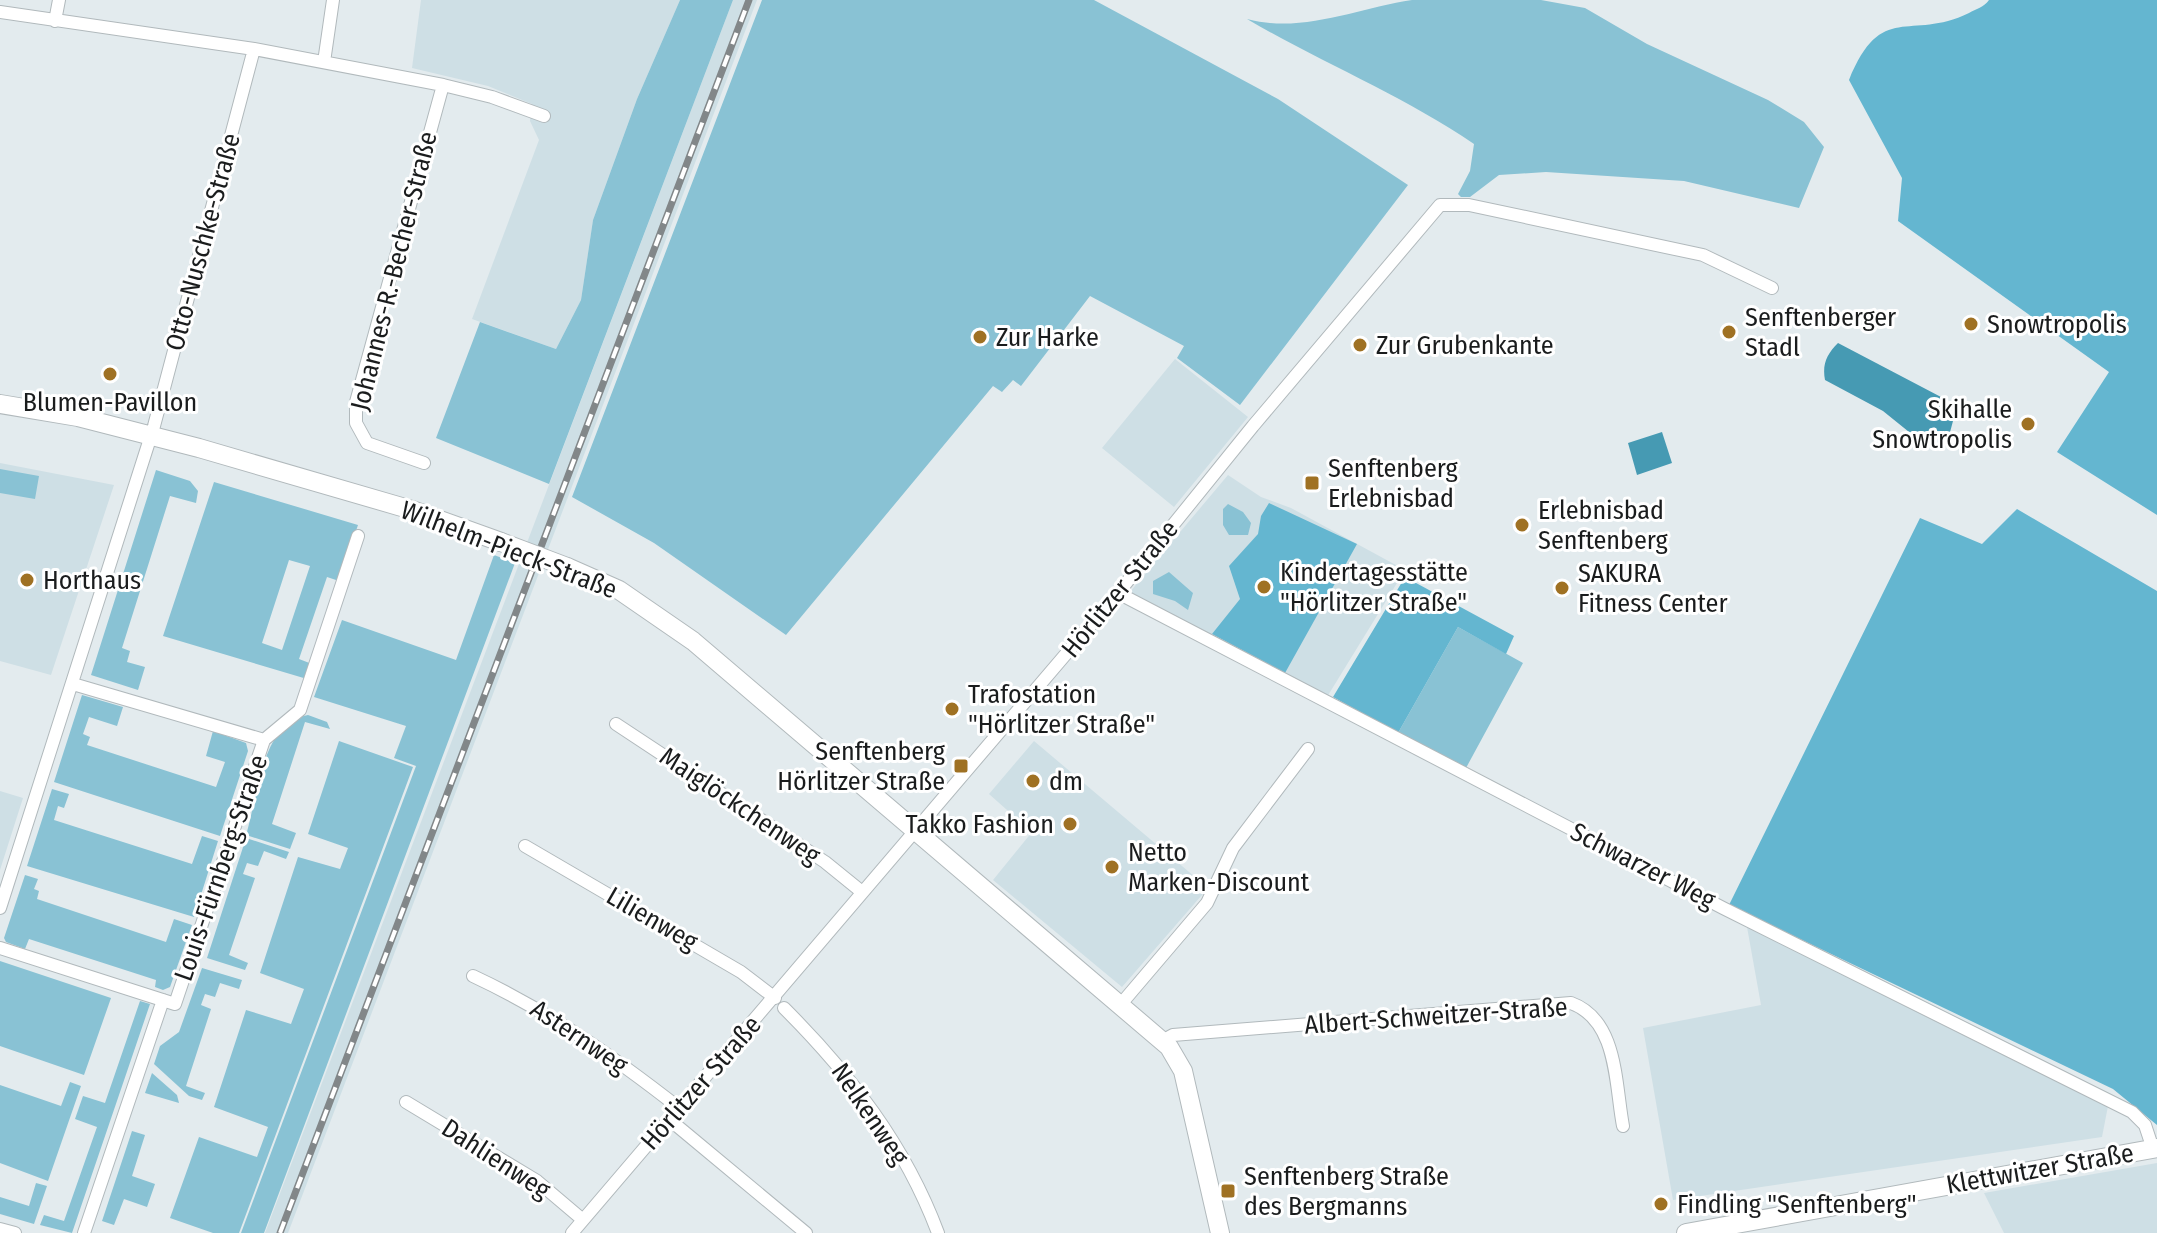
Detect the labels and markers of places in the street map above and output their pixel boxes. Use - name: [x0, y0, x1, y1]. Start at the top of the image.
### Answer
- place label: Senftenberger Stadl: [1745, 302, 1896, 363]
- place label: Snowtropolis: [1987, 309, 2127, 340]
- marker: Snowtropolis: [1962, 315, 1980, 333]
- place label: Zur Harke: [996, 322, 1099, 353]
- marker: Senftenberger Stadl: [1720, 323, 1738, 341]
- marker: Zur Harke: [971, 328, 989, 346]
- place label: Zur Grubenkante: [1376, 330, 1554, 361]
- marker: Zur Grubenkante: [1351, 336, 1369, 354]
- marker: Blumen-Pavillon: [101, 365, 119, 383]
- place label: Blumen-Pavillon: [23, 387, 197, 418]
- place label: Skihalle Snowtropolis: [1872, 394, 2012, 455]
- marker: Skihalle Snowtropolis: [2019, 415, 2037, 433]
- place label: Senftenberg Erlebnisbad: [1328, 453, 1458, 514]
- marker: Senftenberg Erlebnisbad: [1303, 474, 1321, 492]
- place label: Erlebnisbad Senftenberg: [1538, 495, 1668, 556]
- marker: Erlebnisbad Senftenberg: [1513, 516, 1531, 534]
- place label: Kindertagesstätte "Hörlitzer Straße": [1280, 557, 1468, 618]
- place label: SAKURA Fitness Center: [1578, 558, 1727, 619]
- place label: Horthaus: [43, 565, 141, 596]
- marker: Horthaus: [18, 571, 36, 589]
- marker: Kindertagesstätte "Hörlitzer Straße": [1255, 578, 1273, 596]
- marker: SAKURA Fitness Center: [1553, 579, 1571, 597]
- place label: Trafostation "Hörlitzer Straße": [968, 679, 1155, 740]
- marker: Trafostation "Hörlitzer Straße": [943, 700, 961, 718]
- place label: Senftenberg Hörlitzer Straße: [777, 736, 946, 797]
- marker: Senftenberg Hörlitzer Straße: [952, 757, 970, 775]
- place label: dm: [1049, 766, 1083, 797]
- marker: dm: [1024, 772, 1042, 790]
- place label: Takko Fashion: [906, 809, 1054, 840]
- marker: Takko Fashion: [1061, 815, 1079, 833]
- place label: Netto Marken-Discount: [1128, 837, 1310, 898]
- marker: Netto Marken-Discount: [1103, 858, 1121, 876]
- place label: Senftenberg Straße des Bergmanns: [1244, 1161, 1449, 1222]
- marker: Senftenberg Straße des Bergmanns: [1219, 1182, 1237, 1200]
- place label: Findling "Senftenberg": [1677, 1189, 1917, 1220]
- marker: Findling "Senftenberg": [1652, 1195, 1670, 1213]

